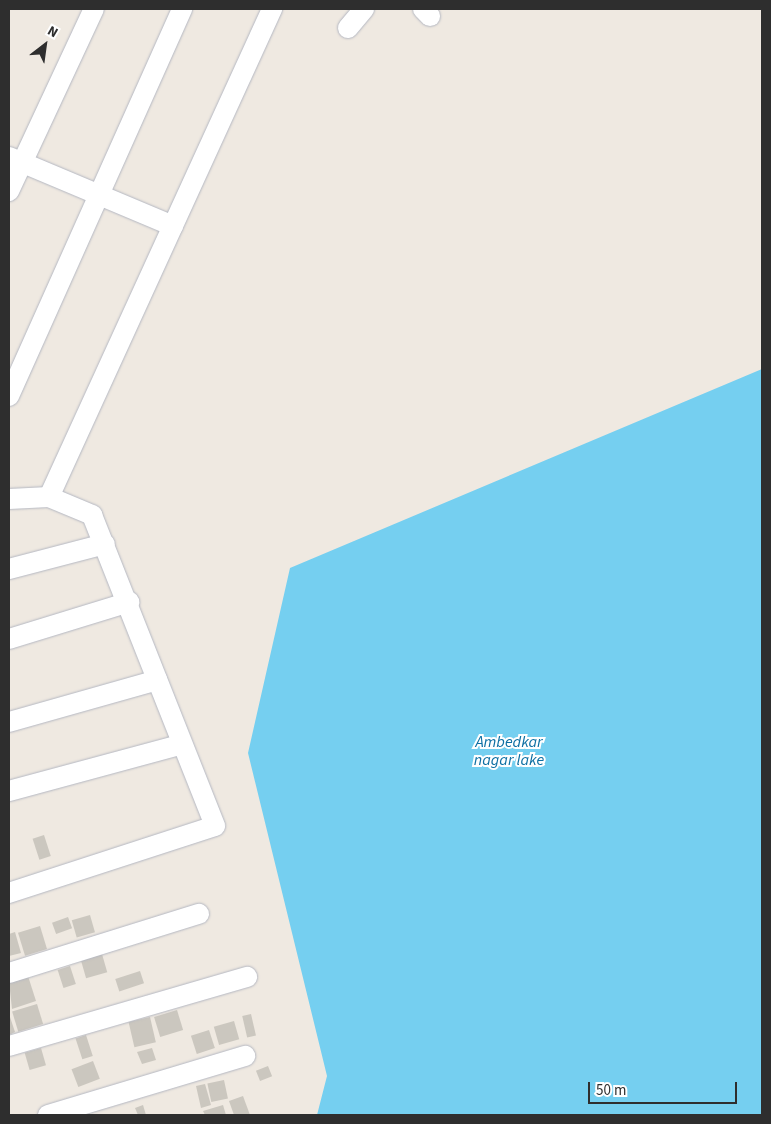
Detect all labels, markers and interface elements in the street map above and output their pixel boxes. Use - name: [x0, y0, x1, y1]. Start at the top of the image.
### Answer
- north arrow: [20, 20, 70, 70]
- text: N: [43, 21, 62, 43]
- water label: Ambedkar nagar lake: [474, 732, 544, 770]
- scale bar: [591, 1072, 740, 1104]
- text: 50 m: [596, 1080, 626, 1101]

